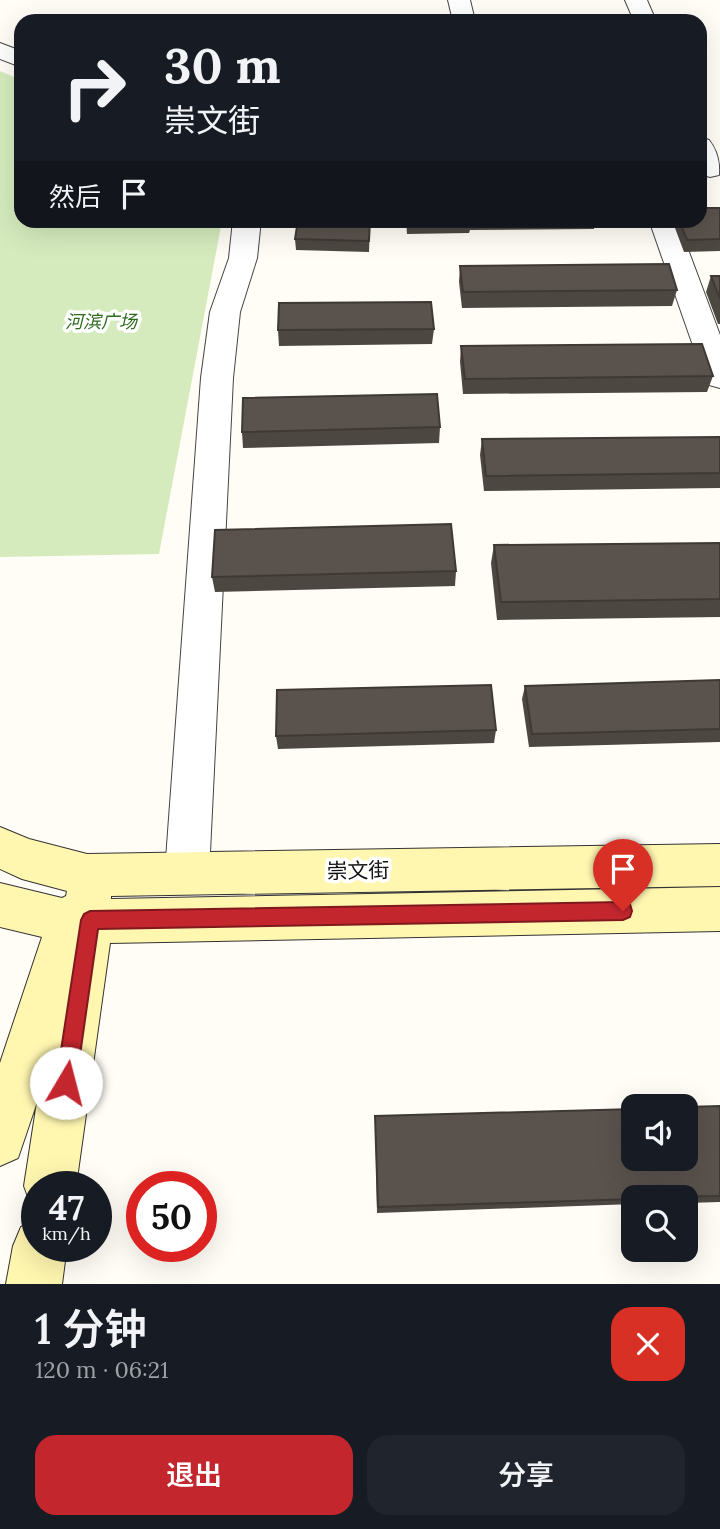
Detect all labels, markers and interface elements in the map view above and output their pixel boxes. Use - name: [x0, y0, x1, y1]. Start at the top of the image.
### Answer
- text: 30 m: [164, 34, 281, 96]
- icon: right: [49, 42, 140, 133]
- text: 崇文街: [164, 100, 260, 141]
- icon: arrive: [115, 175, 153, 213]
- text: 然后: [49, 180, 101, 213]
- park label: 河滨广场: [65, 310, 139, 333]
- pin: [593, 839, 653, 911]
- icon: arrive: [604, 850, 642, 888]
- street label: 崇文街: [326, 856, 390, 885]
- position arrow: [29, 1046, 103, 1120]
- map controls: [621, 1094, 698, 1262]
- button: sound: [621, 1094, 698, 1171]
- speed limit sign: 50: [126, 1171, 217, 1262]
- text: 47: [49, 1185, 84, 1230]
- button: search: [621, 1185, 698, 1262]
- text: km/h: [42, 1222, 91, 1245]
- text: 1 分钟: [35, 1302, 147, 1356]
- button: close: [611, 1307, 685, 1381]
- text: 120 m · 06:21: [35, 1355, 169, 1384]
- button: 退出: [35, 1435, 353, 1515]
- button: 分享: [367, 1435, 685, 1515]

